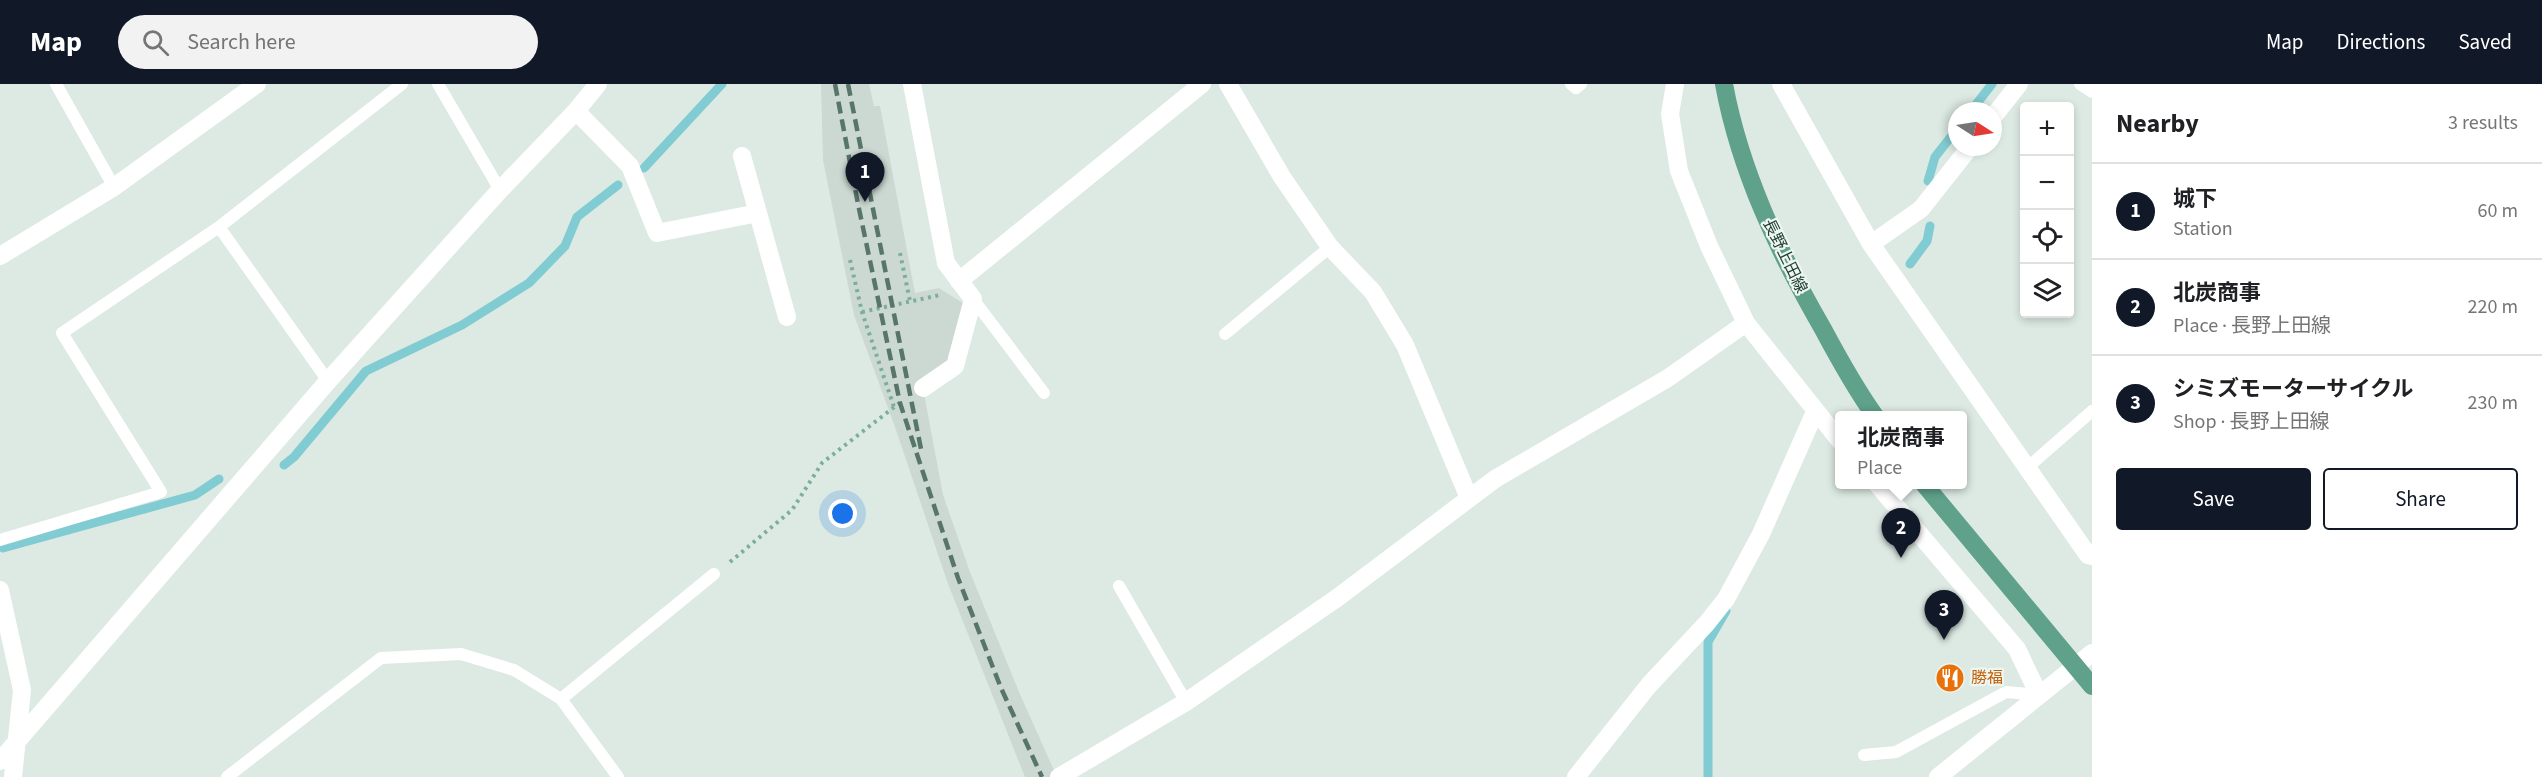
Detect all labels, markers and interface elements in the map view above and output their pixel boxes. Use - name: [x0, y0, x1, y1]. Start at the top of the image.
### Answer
- search box: [118, 15, 538, 69]
- text: Map: [30, 22, 82, 62]
- icon: search: [139, 26, 172, 59]
- text: Search here: [187, 26, 296, 58]
- text: Map: [2266, 27, 2304, 57]
- text: Directions: [2337, 27, 2425, 57]
- text: Saved: [2458, 27, 2512, 57]
- north arrow: [1948, 102, 2002, 156]
- map controls: [2020, 102, 2074, 318]
- button: +: [2020, 102, 2074, 156]
- text: Nearby: [2116, 105, 2199, 142]
- text: 3 results: [2448, 109, 2518, 137]
- pin: 1: [846, 152, 884, 202]
- button: −: [2020, 156, 2074, 210]
- text: 城下: [2173, 183, 2217, 215]
- text: 1: [2130, 197, 2141, 225]
- text: 60 m: [2478, 197, 2518, 225]
- button: locate: [2020, 210, 2074, 264]
- street label: 長野上田線: [1758, 215, 1812, 297]
- text: Station: [2173, 215, 2233, 243]
- button: layers: [2020, 264, 2074, 318]
- text: 北炭商事: [2173, 277, 2261, 309]
- text: 2: [2130, 293, 2141, 321]
- text: 220 m: [2468, 293, 2518, 321]
- text: Place · 長野上田線: [2173, 312, 2331, 340]
- text: シミズモーターサイクル: [2173, 373, 2413, 405]
- text: 3: [2130, 389, 2141, 417]
- text: 230 m: [2468, 389, 2518, 417]
- text: Shop · 長野上田線: [2173, 408, 2329, 436]
- popup: [1835, 411, 1967, 489]
- text: 北炭商事: [1857, 422, 1945, 454]
- text: Place: [1857, 454, 1902, 482]
- button: Save: [2116, 468, 2311, 530]
- button: Share: [2323, 468, 2518, 530]
- your location: [828, 499, 857, 528]
- pin: 2: [1882, 508, 1920, 558]
- pin: 3: [1924, 590, 1964, 640]
- restaurant icon: 勝福: [1934, 662, 1966, 694]
- place label: 勝福: [1971, 667, 2003, 689]

